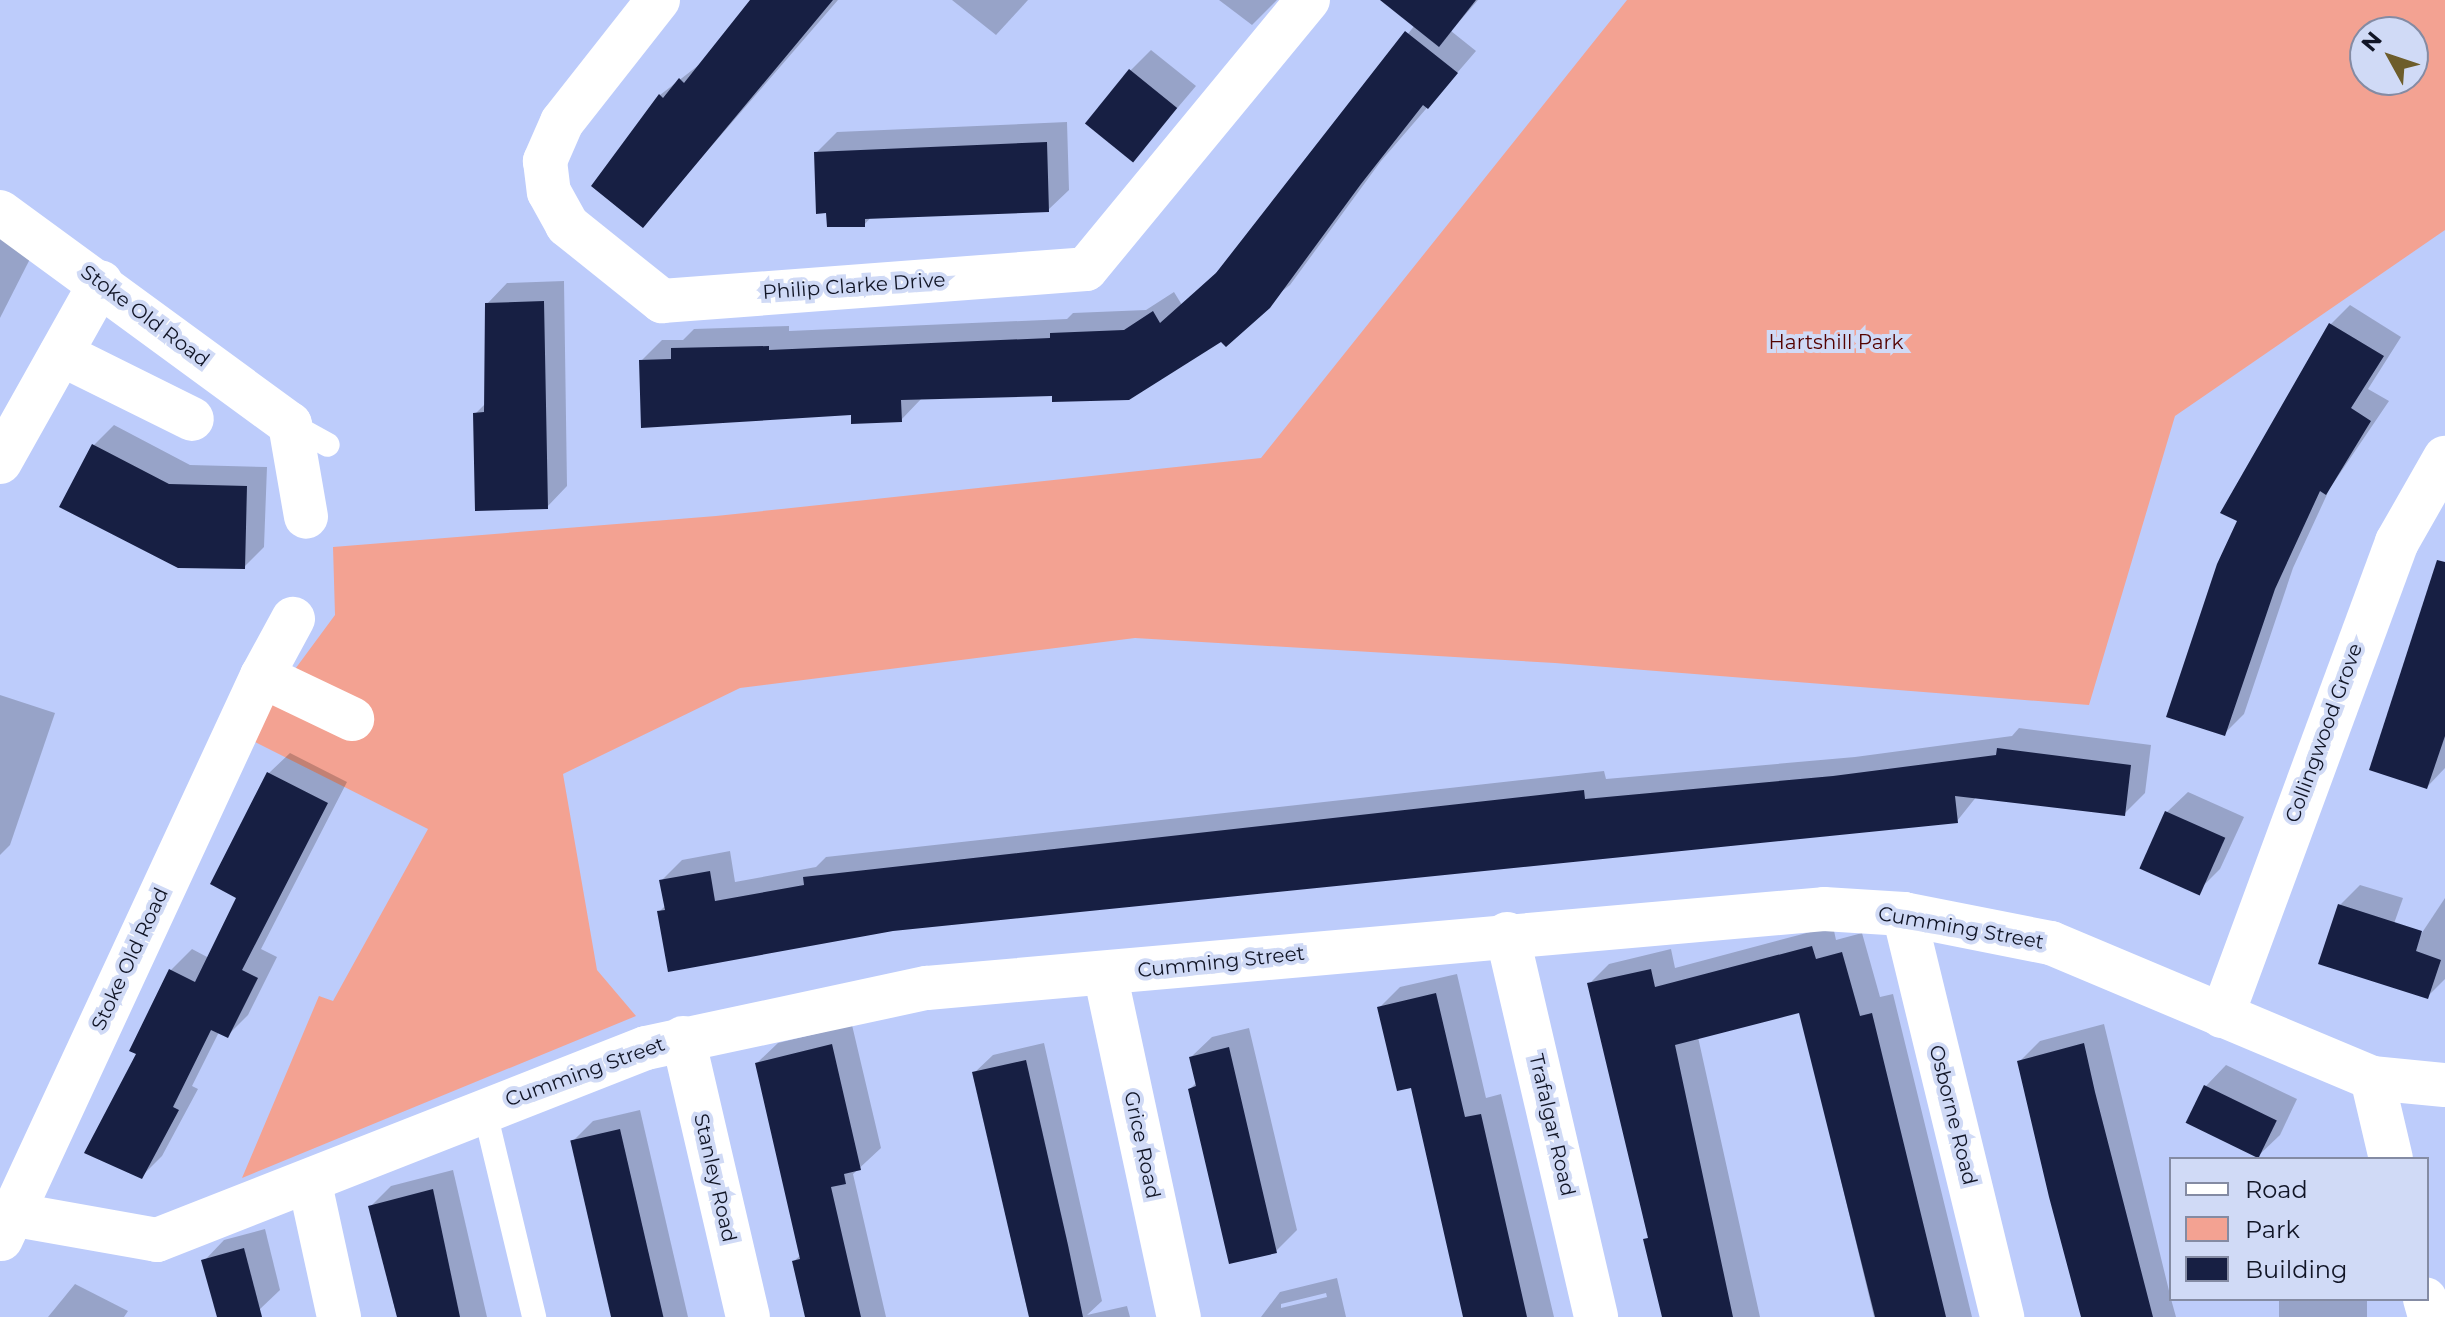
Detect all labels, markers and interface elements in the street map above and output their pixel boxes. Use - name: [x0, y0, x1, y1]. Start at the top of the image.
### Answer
- north arrow: [2349, 16, 2429, 96]
- text: N: [2356, 26, 2388, 57]
- street label: Stoke Old Road: [76, 260, 214, 372]
- street label: Philip Clarke Drive: [762, 268, 946, 304]
- park label: Hartshill Park: [1769, 330, 1903, 354]
- street label: Collingwood Grove: [2280, 640, 2368, 826]
- street label: Stoke Old Road: [86, 884, 174, 1034]
- street label: Cumming Street: [1876, 902, 2046, 954]
- street label: Cumming Street: [1136, 941, 1306, 983]
- street label: Cumming Street: [502, 1032, 668, 1112]
- street label: Osborne Road: [1924, 1042, 1982, 1188]
- street label: Trafalgar Road: [1524, 1052, 1580, 1198]
- street label: Grice Road: [1119, 1089, 1165, 1201]
- street label: Stanley Road: [689, 1111, 741, 1245]
- legend: [2169, 1157, 2429, 1301]
- text: Road: [2245, 1175, 2308, 1204]
- text: Park: [2245, 1215, 2300, 1244]
- text: Building: [2245, 1255, 2348, 1284]

